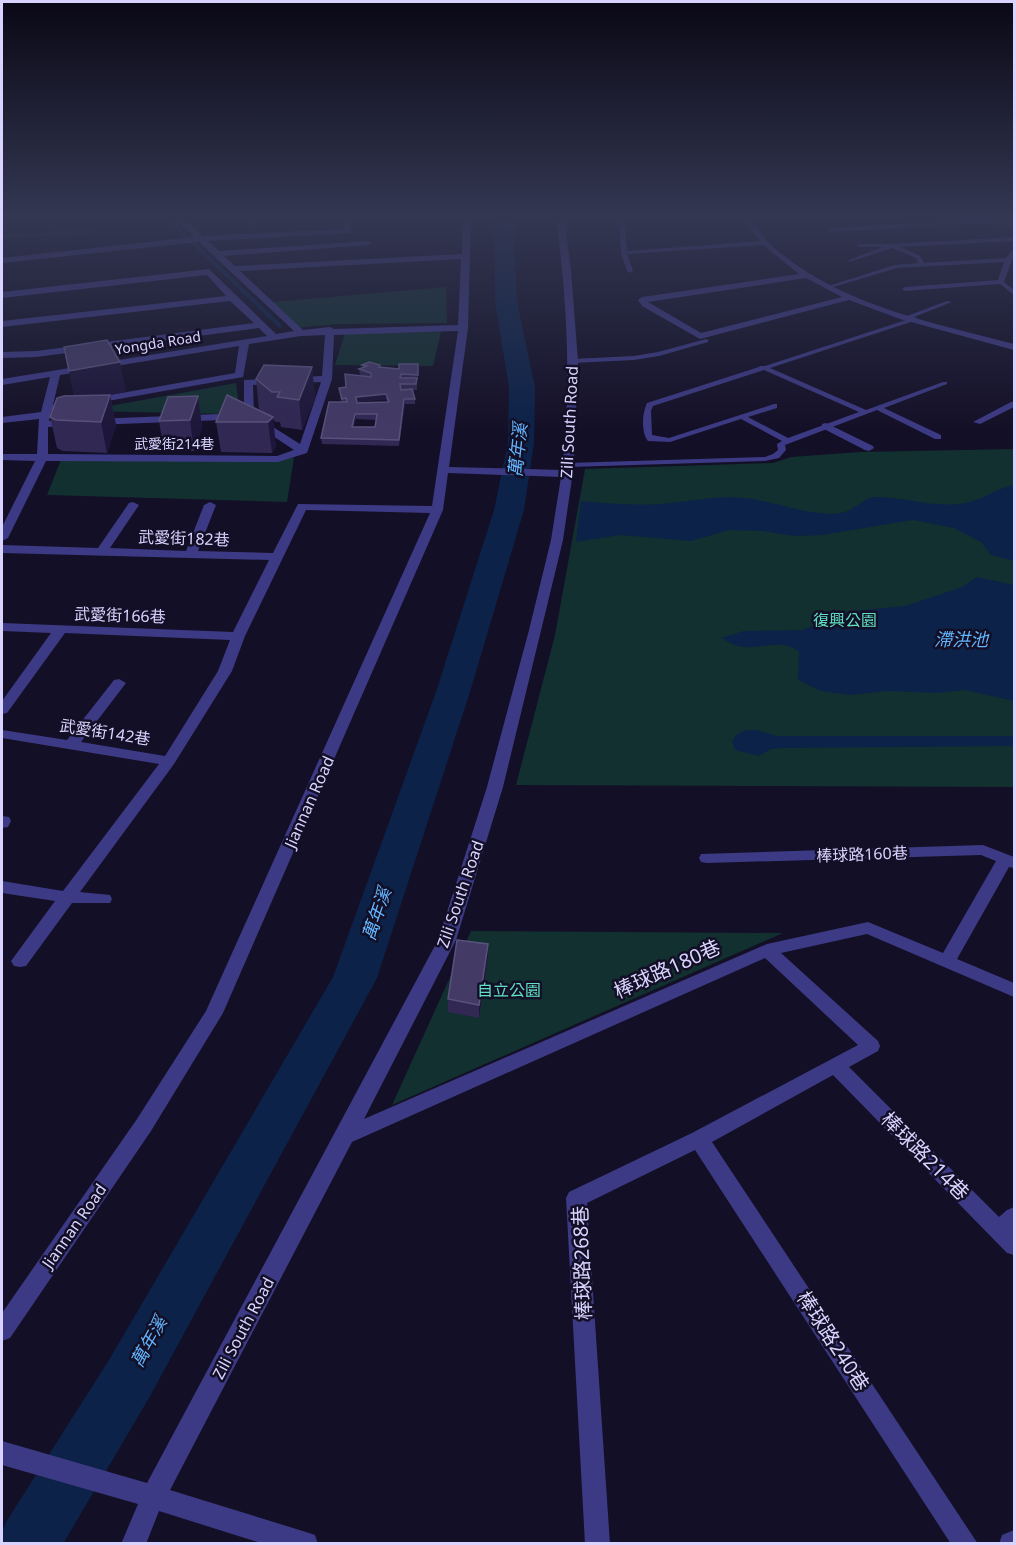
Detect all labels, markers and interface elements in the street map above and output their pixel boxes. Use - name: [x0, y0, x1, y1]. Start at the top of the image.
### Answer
- street label: Yongda Road: [114, 326, 202, 359]
- street label: Zili South Road: [555, 365, 583, 479]
- water label: 萬年溪: [502, 419, 532, 478]
- street label: 武愛街214巷: [134, 434, 214, 453]
- street label: 武愛街182巷: [138, 525, 230, 551]
- street label: 武愛街166巷: [74, 602, 166, 628]
- park label: 復興公園: [813, 609, 877, 631]
- water label: 滯洪池: [934, 627, 990, 651]
- street label: 武愛街142巷: [58, 714, 152, 750]
- street label: Jiannan Road: [278, 752, 339, 853]
- street label: Zili South Road: [431, 837, 489, 951]
- street label: 棒球路160巷: [816, 841, 908, 867]
- water label: 萬年溪: [356, 881, 397, 943]
- street label: 棒球路180巷: [609, 933, 725, 1004]
- park label: 自立公園: [477, 979, 541, 1001]
- street label: 棒球路214巷: [875, 1106, 975, 1206]
- street label: Jiannan Road: [36, 1179, 111, 1274]
- street label: 棒球路268巷: [566, 1205, 597, 1321]
- street label: Zili South Road: [207, 1273, 279, 1383]
- street label: 棒球路240巷: [791, 1285, 876, 1396]
- water label: 萬年溪: [125, 1309, 173, 1371]

